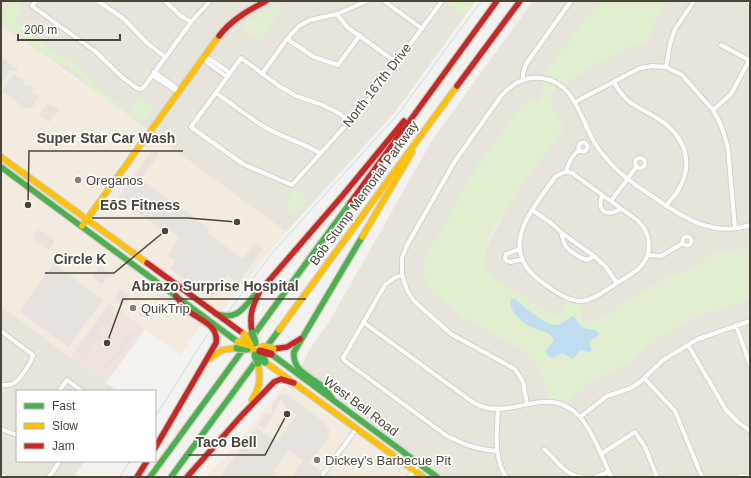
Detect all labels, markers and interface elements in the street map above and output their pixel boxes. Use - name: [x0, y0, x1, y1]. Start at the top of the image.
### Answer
- scale bar: [18, 16, 120, 42]
- text: 200 m: [24, 23, 57, 37]
- street label: North 167th Drive: [340, 40, 414, 130]
- street label: Bob Stump Memorial Parkway: [307, 117, 422, 268]
- callout: Super Star Car Wash: [29, 125, 183, 151]
- text: Super Star Car Wash: [37, 130, 175, 146]
- place label: Oreganos: [86, 173, 144, 188]
- marker: Oreganos: [73, 175, 83, 185]
- callout: EōS Fitness: [92, 192, 188, 218]
- text: EōS Fitness: [100, 197, 180, 213]
- callout: Circle K: [45, 247, 114, 273]
- text: Circle K: [54, 251, 106, 267]
- callout: Abrazo Surprise Hospital: [123, 273, 306, 299]
- text: Abrazo Surprise Hospital: [131, 278, 299, 294]
- place label: QuikTrip: [141, 301, 190, 316]
- marker: QuikTrip: [128, 303, 138, 313]
- street label: West Bell Road: [321, 373, 401, 439]
- legend: [16, 390, 156, 462]
- text: Fast: [52, 399, 76, 413]
- text: Slow: [52, 419, 78, 433]
- callout: Taco Bell: [188, 429, 265, 455]
- text: Taco Bell: [195, 434, 257, 450]
- text: Jam: [52, 439, 75, 453]
- place label: Dickey's Barbecue Pit: [325, 453, 451, 468]
- marker: Dickey's Barbecue Pit: [312, 455, 322, 465]

